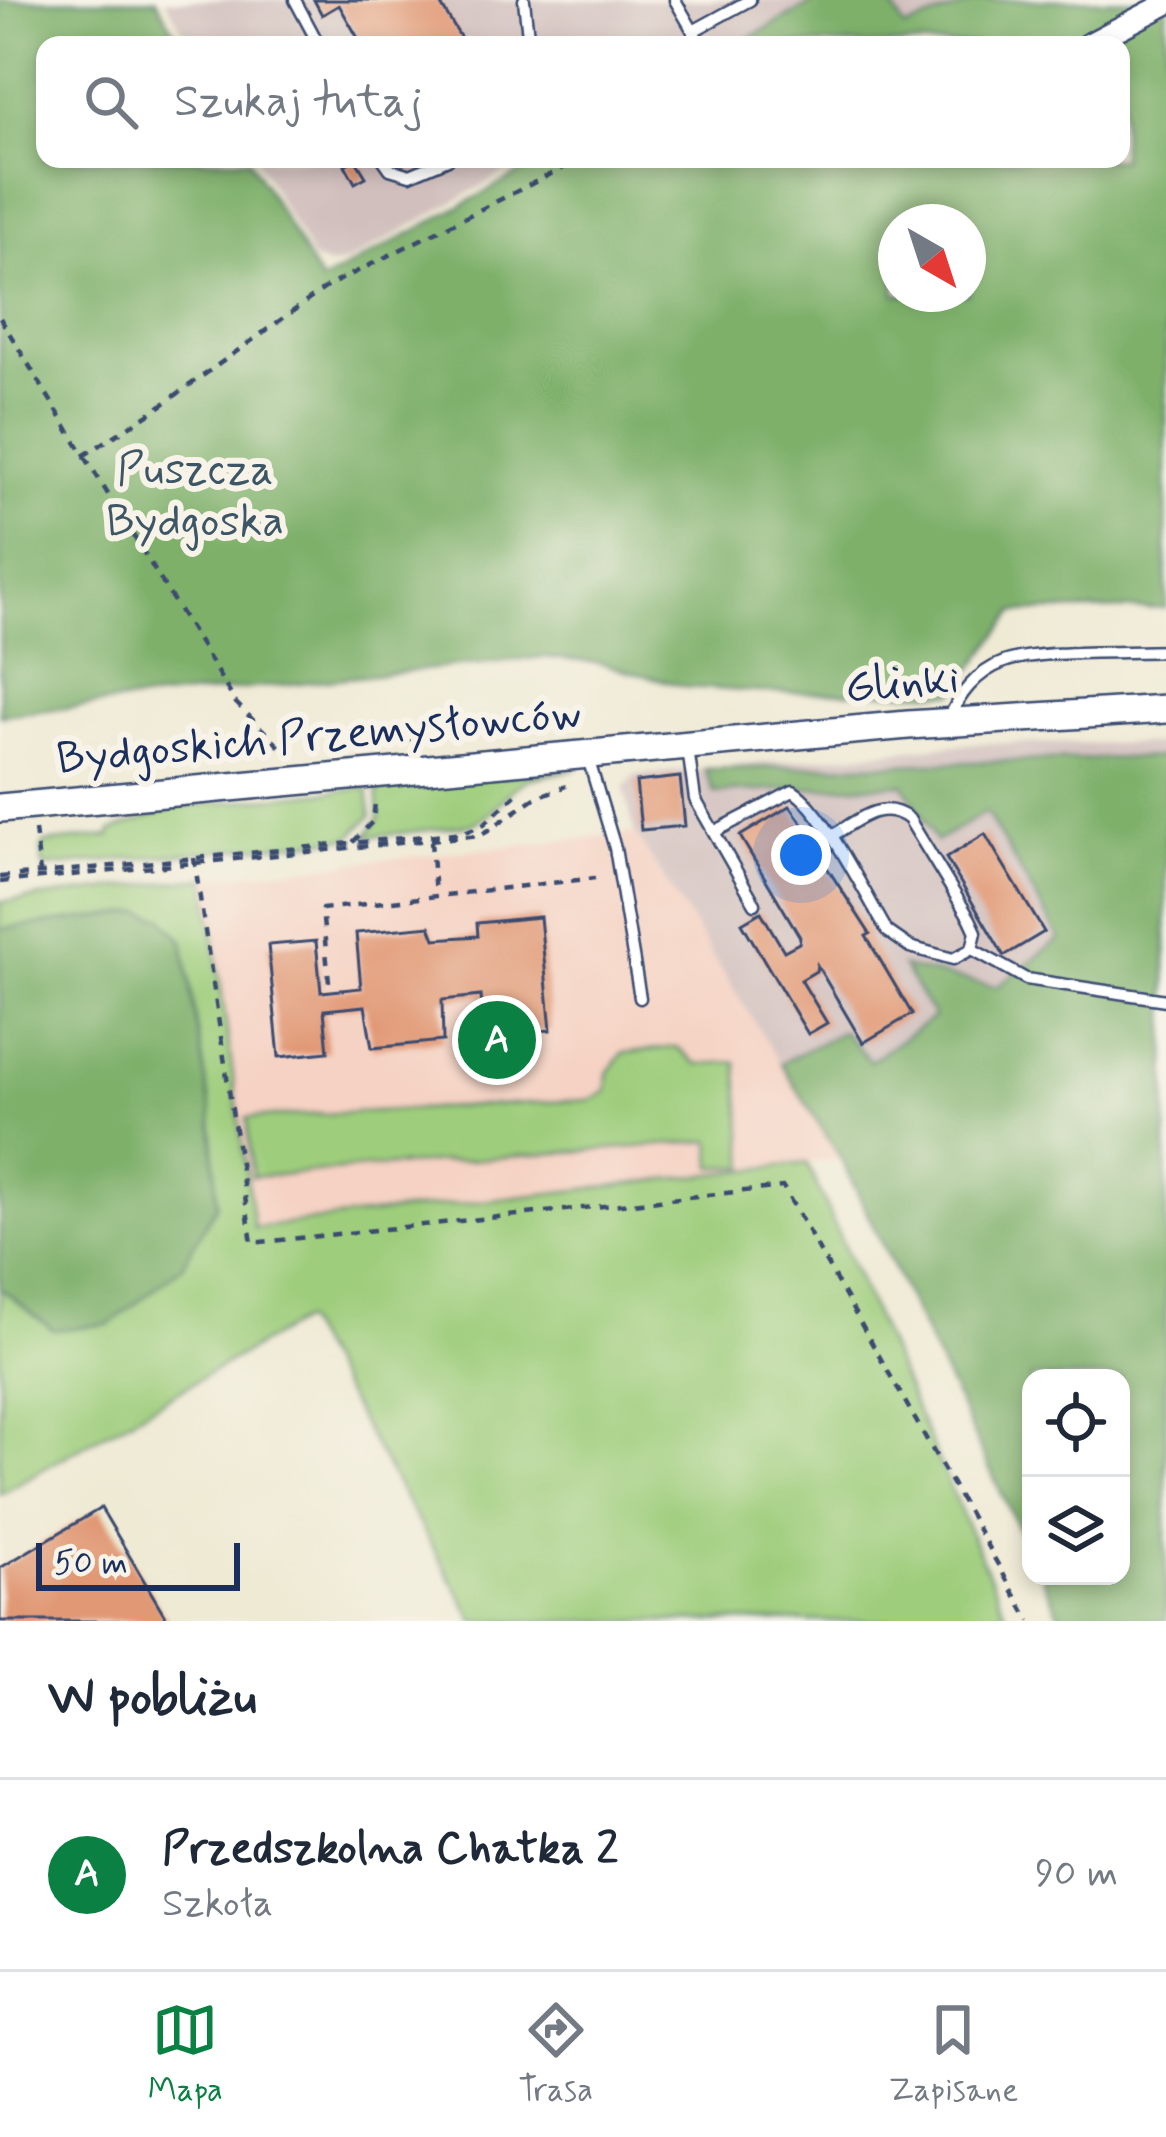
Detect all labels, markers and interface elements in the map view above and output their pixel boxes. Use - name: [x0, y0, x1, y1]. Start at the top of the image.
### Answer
- search box: [36, 36, 1130, 168]
- icon: search: [78, 69, 144, 135]
- text: Szukaj tutaj: [174, 73, 423, 132]
- north arrow: [878, 204, 986, 312]
- park label: Puszcza Bydgoska: [106, 441, 284, 552]
- street label: Glinki: [843, 650, 961, 718]
- street label: Bydgoskich Przemysłowców: [54, 685, 584, 789]
- your location: [771, 825, 831, 885]
- pin: A: [458, 995, 536, 1085]
- map controls: [1022, 1369, 1130, 1585]
- button: locate: [1022, 1369, 1130, 1477]
- button: layers: [1022, 1477, 1130, 1585]
- scale bar: [36, 1537, 240, 1590]
- text: 50 m: [54, 1542, 128, 1586]
- text: W pobliżu: [48, 1666, 256, 1732]
- text: Przedszkolna Chatka 2: [162, 1820, 618, 1879]
- text: A: [74, 1849, 100, 1900]
- text: 90 m: [1035, 1849, 1118, 1900]
- text: Szkoła: [162, 1879, 273, 1930]
- tab: Mapa: [148, 1997, 223, 2113]
- tab: Trasa: [519, 1997, 593, 2113]
- tab: Zapisane: [889, 1997, 1018, 2113]

